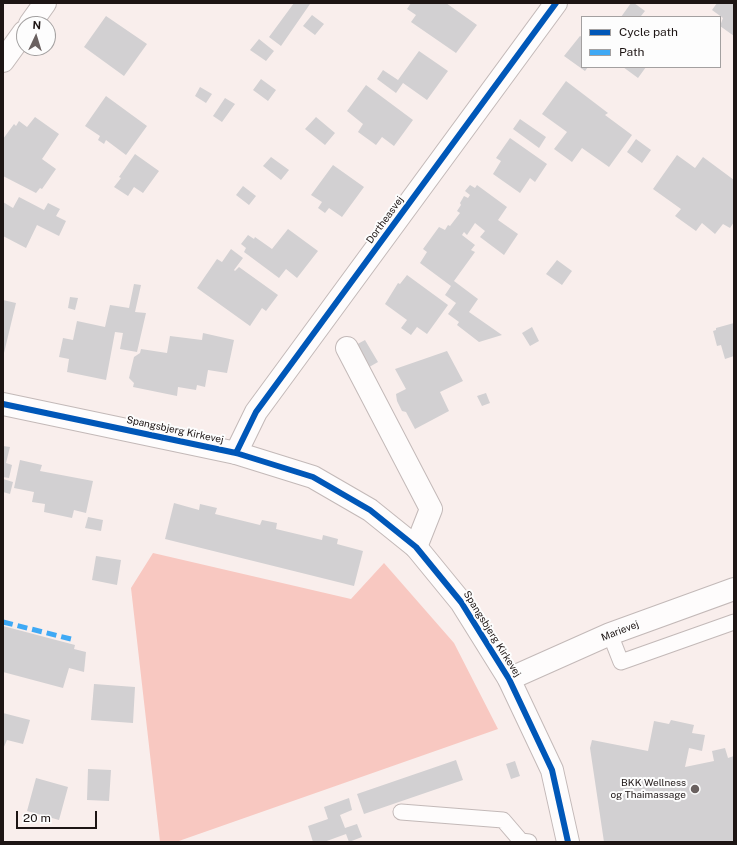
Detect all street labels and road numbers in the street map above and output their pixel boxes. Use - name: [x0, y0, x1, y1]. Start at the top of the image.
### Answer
- street label: Dortheasvej: [364, 194, 406, 246]
- street label: Spangsbjerg Kirkevej: [125, 414, 225, 446]
- street label: Spangsbjerg Kirkevej: [461, 589, 523, 679]
- street label: Marievej: [599, 618, 641, 644]

